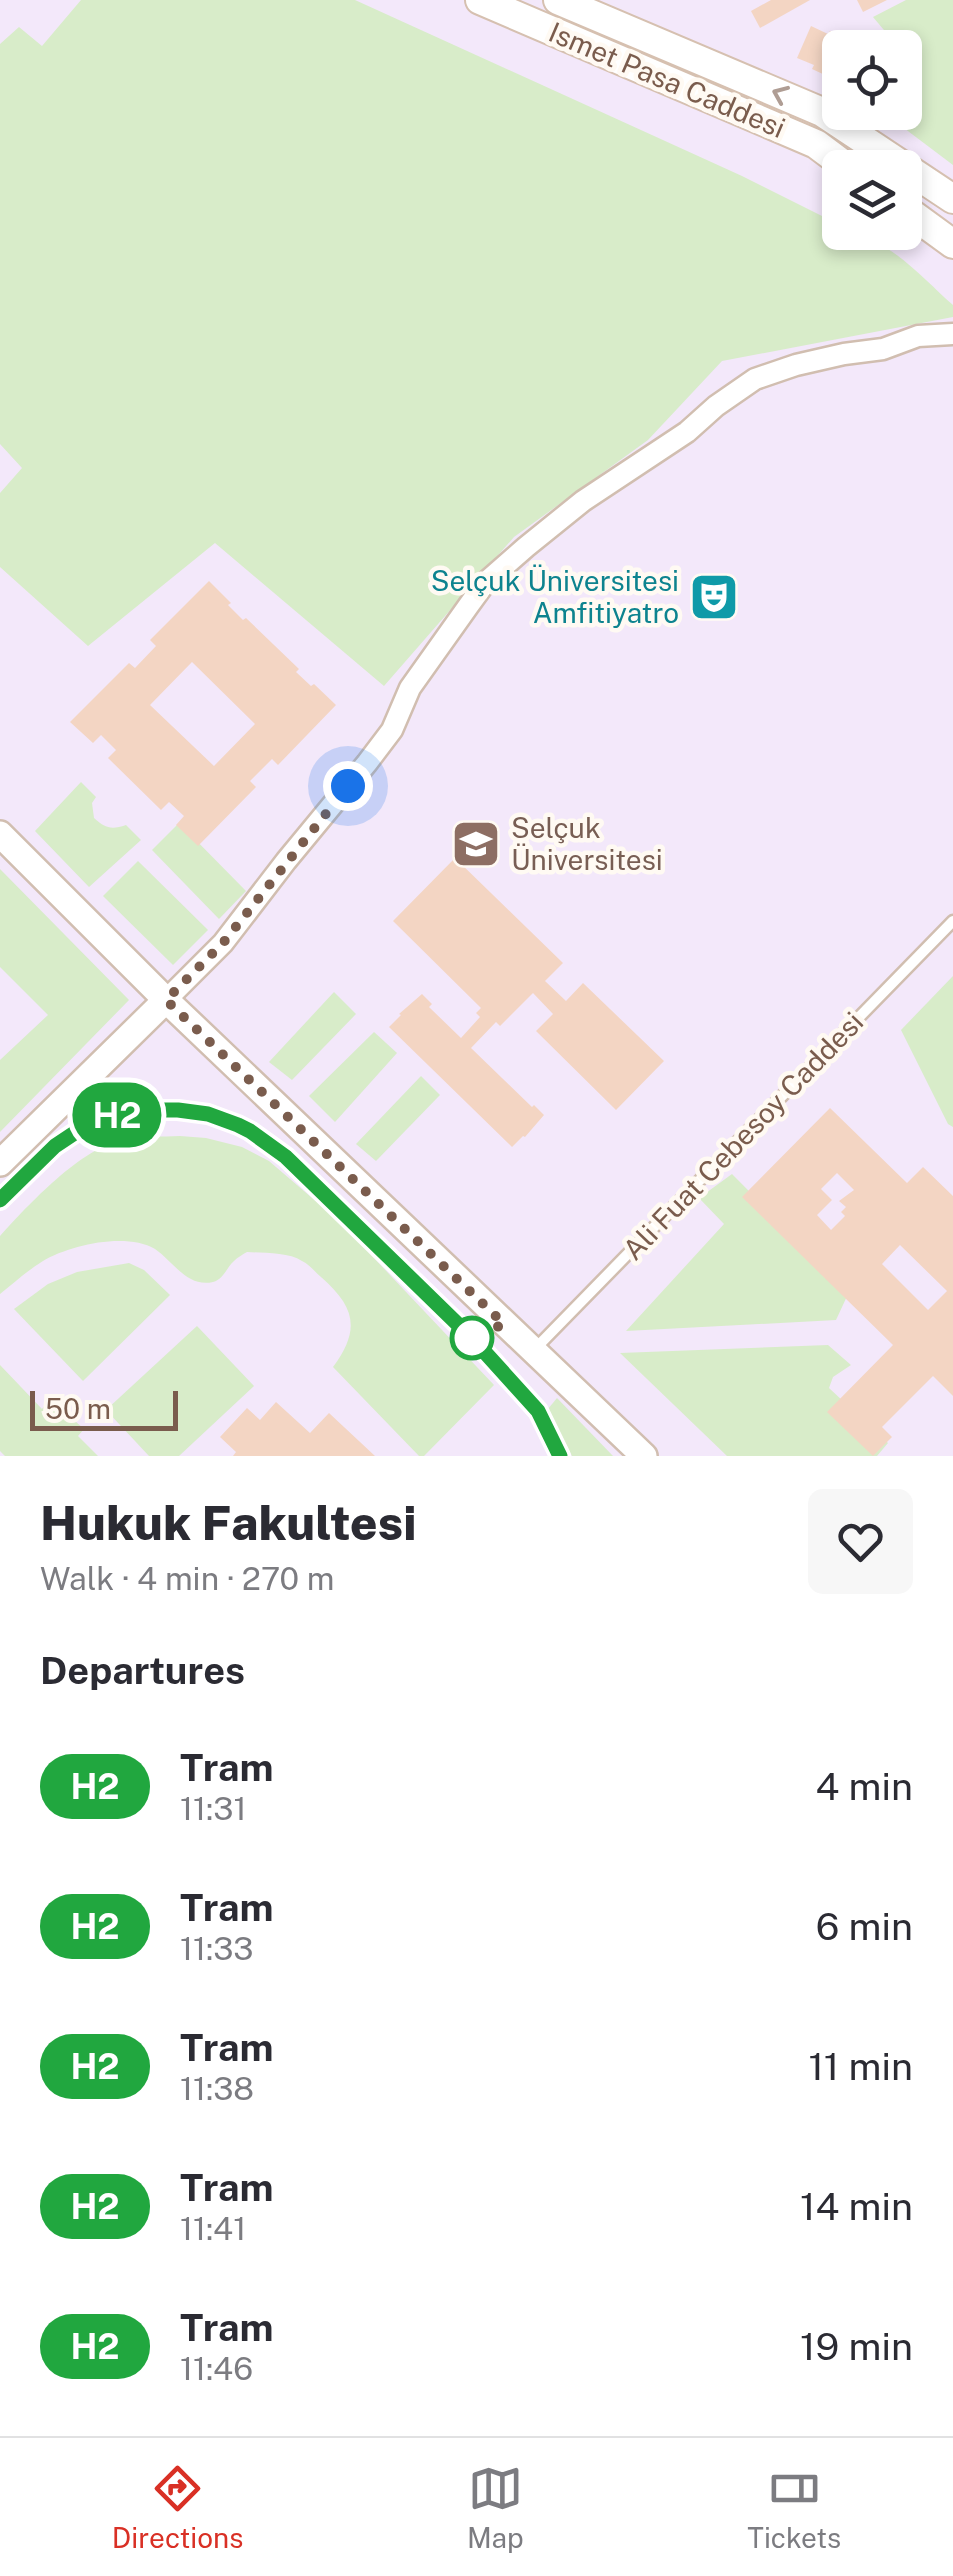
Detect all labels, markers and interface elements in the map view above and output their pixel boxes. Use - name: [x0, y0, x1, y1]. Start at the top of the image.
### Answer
- street label: Ismet Pasa Caddesi: [544, 15, 790, 144]
- map controls: [822, 30, 922, 250]
- button: locate: [822, 30, 922, 130]
- one-way arrow: [773, 86, 791, 106]
- button: layers: [822, 150, 922, 250]
- place label: Selçuk Üniversitesi Amfitiyatro: [431, 564, 679, 629]
- theatre icon: Selçuk Üniversitesi Amfitiyatro: [688, 571, 740, 623]
- your location: [323, 761, 373, 811]
- place label: Selçuk Üniversitesi: [511, 811, 663, 876]
- school or university icon: Selçuk Üniversitesi: [450, 818, 502, 870]
- street label: Ali Fuat Cebesoy Caddesi: [616, 1005, 869, 1266]
- line badge: H2: [72, 1082, 162, 1148]
- text: H2: [92, 1095, 142, 1136]
- unlabelled marker: [451, 1317, 493, 1359]
- scale bar: [30, 1386, 178, 1431]
- text: 50 m: [45, 1392, 111, 1425]
- button: heart: [808, 1489, 913, 1594]
- text: Hukuk Fakultesi: [40, 1494, 416, 1551]
- text: Walk · 4 min · 270 m: [40, 1560, 335, 1597]
- text: Departures: [40, 1648, 245, 1693]
- text: Tram: [180, 1745, 274, 1790]
- text: 4 min: [815, 1764, 913, 1809]
- text: H2: [70, 1766, 120, 1807]
- text: 11:31: [180, 1790, 246, 1827]
- text: Tram: [180, 1885, 274, 1930]
- text: 6 min: [816, 1904, 913, 1949]
- text: H2: [70, 1906, 120, 1947]
- text: 11:33: [180, 1930, 253, 1967]
- text: Tram: [180, 2025, 274, 2070]
- text: 11 min: [808, 2044, 913, 2089]
- text: H2: [70, 2046, 120, 2087]
- text: 11:38: [180, 2070, 254, 2107]
- text: Tram: [180, 2165, 274, 2210]
- text: 14 min: [800, 2184, 913, 2229]
- text: H2: [70, 2186, 120, 2227]
- text: 11:41: [180, 2210, 246, 2247]
- text: Tram: [180, 2305, 274, 2350]
- text: 19 min: [800, 2324, 913, 2369]
- text: H2: [70, 2326, 120, 2367]
- text: 11:46: [180, 2350, 253, 2387]
- tab: Directions: [112, 2461, 243, 2554]
- tab: Map: [467, 2461, 524, 2554]
- tab: Tickets: [747, 2461, 841, 2554]

